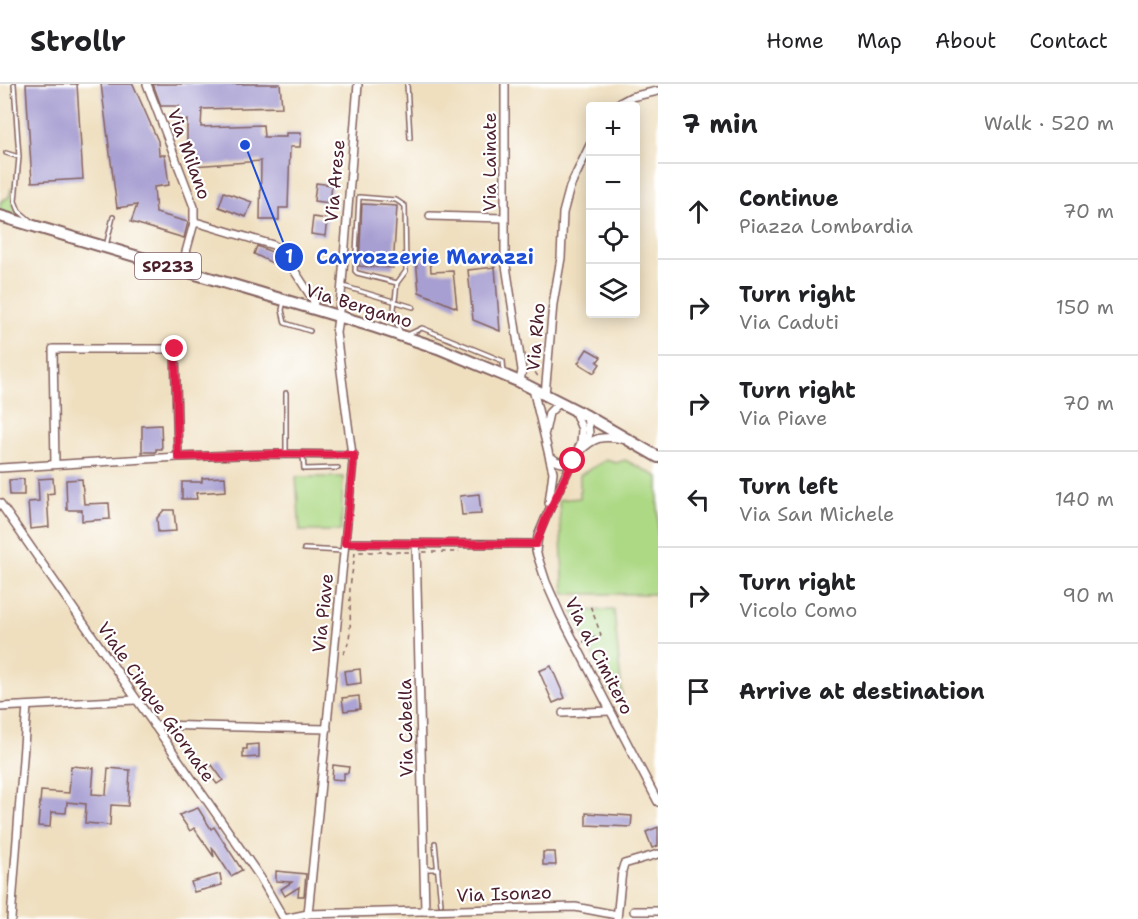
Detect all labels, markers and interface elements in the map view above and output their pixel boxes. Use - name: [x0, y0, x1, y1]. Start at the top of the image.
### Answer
- text: Strollr: [30, 22, 126, 60]
- text: Home: [766, 27, 824, 55]
- text: Map: [857, 27, 902, 55]
- text: About: [935, 27, 996, 55]
- text: Contact: [1029, 27, 1108, 55]
- map controls: [586, 102, 640, 318]
- button: +: [586, 102, 640, 156]
- street label: Via Milano: [161, 105, 217, 203]
- text: 7 min: [682, 106, 758, 141]
- text: Walk · 520 m: [984, 110, 1114, 136]
- street label: Via Lainate: [478, 112, 502, 212]
- street label: Via Arese: [319, 138, 351, 224]
- button: −: [586, 156, 640, 210]
- text: Continue: [739, 184, 839, 213]
- icon: ahead: [682, 195, 715, 228]
- text: 70 m: [1062, 198, 1114, 224]
- button: locate: [586, 210, 640, 264]
- text: Piazza Lombardia: [739, 213, 913, 239]
- callout: Carrozzerie Marazzi: [274, 238, 546, 276]
- text: Carrozzerie Marazzi: [316, 244, 534, 270]
- text: 1: [285, 245, 293, 269]
- road number: SP233: [135, 253, 201, 279]
- button: layers: [586, 264, 640, 318]
- street label: Via Bergamo: [303, 278, 415, 334]
- text: Turn right: [739, 280, 856, 309]
- icon: right: [682, 291, 715, 324]
- text: 150 m: [1056, 294, 1114, 320]
- street label: Via Rho: [521, 302, 551, 372]
- text: Via Caduti: [739, 309, 839, 335]
- route end: [161, 335, 187, 361]
- text: Turn right: [739, 376, 856, 405]
- icon: right: [682, 387, 715, 420]
- text: 70 m: [1062, 390, 1114, 416]
- text: Via Piave: [739, 405, 827, 431]
- route start: [559, 447, 585, 473]
- text: Turn left: [739, 472, 838, 501]
- icon: left: [682, 483, 715, 516]
- text: 140 m: [1055, 486, 1114, 512]
- text: Via San Michele: [739, 501, 894, 527]
- text: Turn right: [739, 568, 856, 597]
- street label: Via Piave: [307, 572, 339, 654]
- icon: right: [682, 579, 715, 612]
- text: 90 m: [1062, 582, 1114, 608]
- street label: Via al Cimitero: [559, 593, 639, 719]
- text: Vicolo Como: [739, 597, 857, 623]
- street label: Viale Cinque Giornate: [92, 617, 220, 787]
- icon: arrive: [682, 675, 715, 708]
- text: Arrive at destination: [739, 677, 985, 706]
- street label: Via Cabella: [393, 678, 419, 778]
- street label: Via Isonzo: [456, 880, 552, 908]

